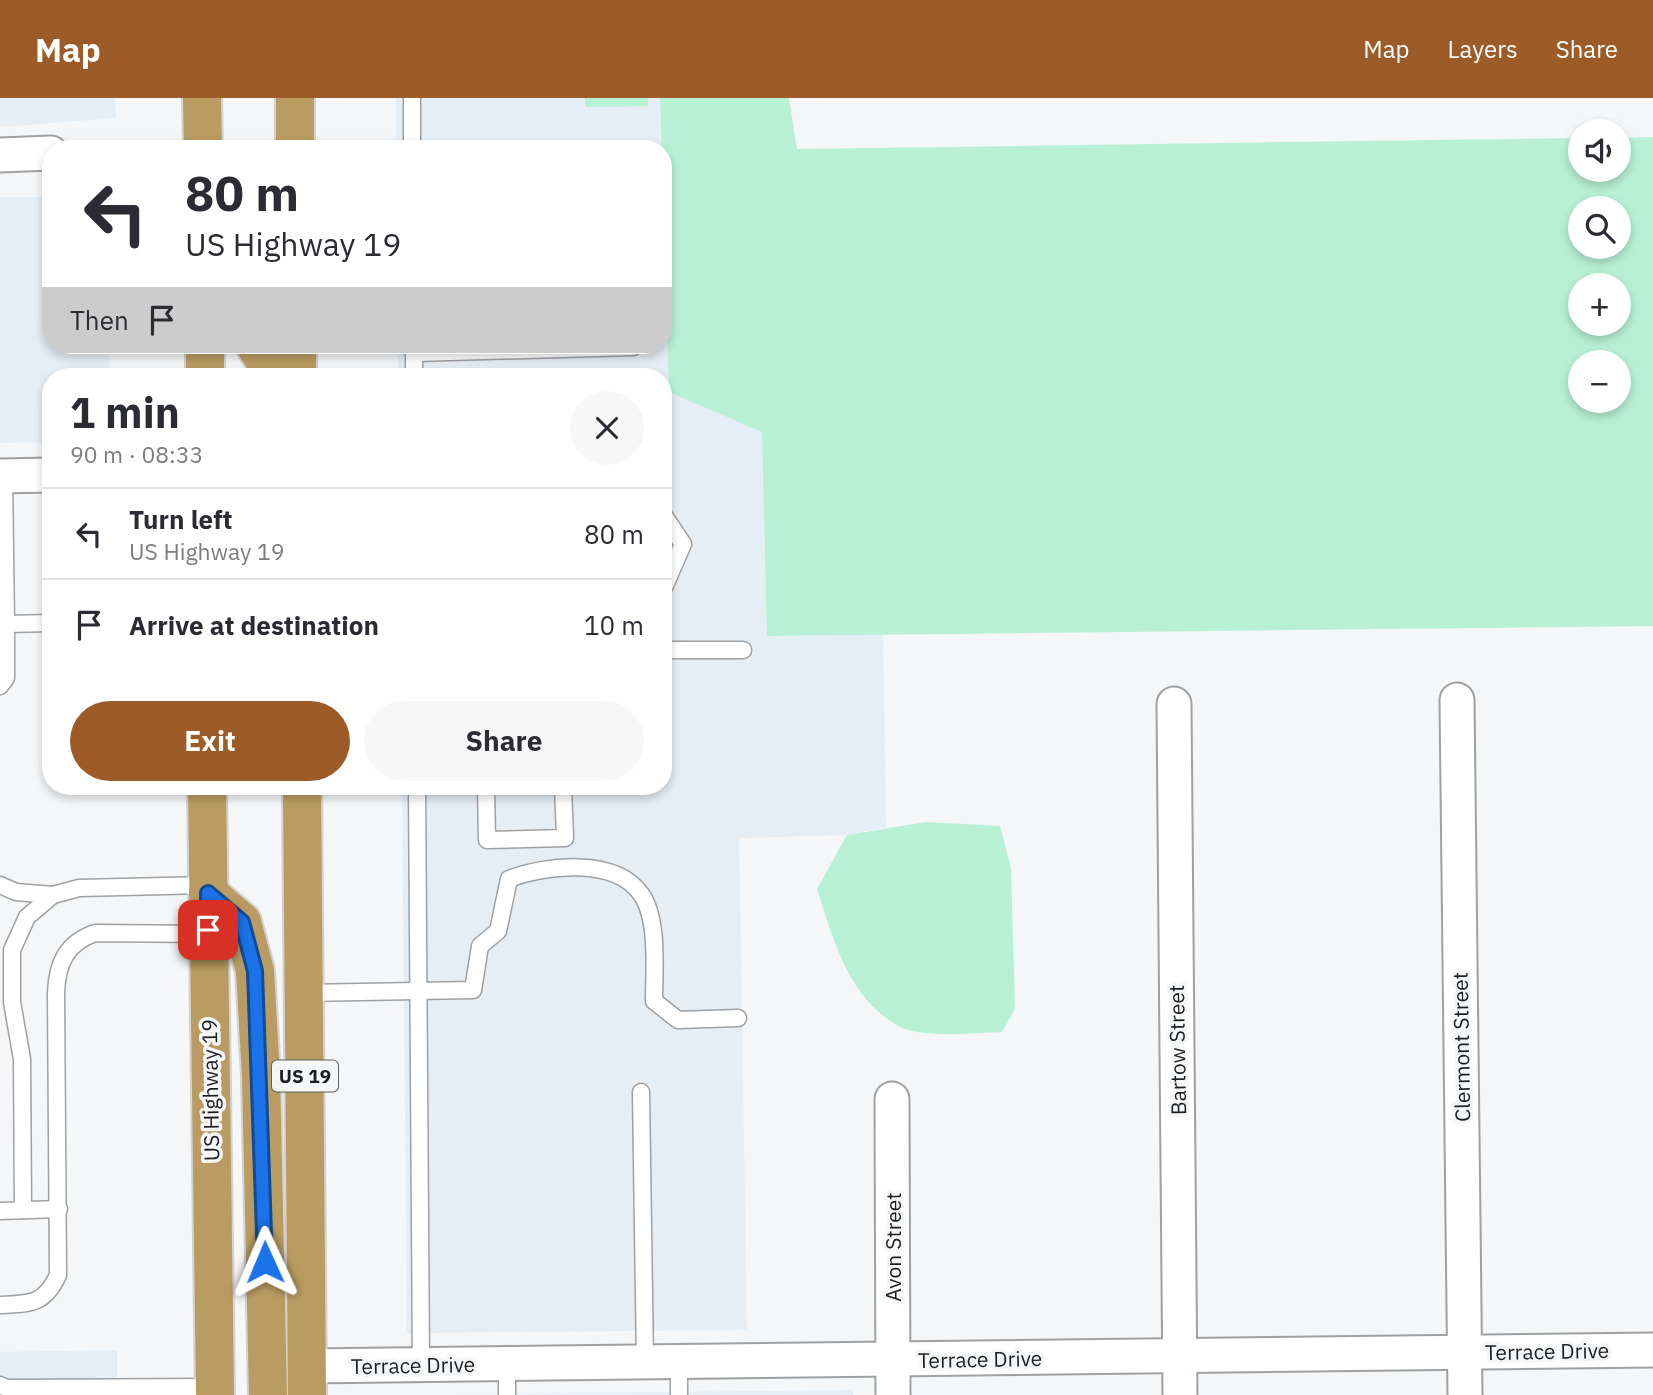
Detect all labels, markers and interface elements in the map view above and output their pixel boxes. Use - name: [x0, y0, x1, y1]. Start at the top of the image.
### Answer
- text: Map: [35, 28, 101, 71]
- text: Map: [1363, 33, 1410, 65]
- text: Layers: [1448, 33, 1518, 65]
- text: Share: [1556, 33, 1618, 65]
- map controls: [1568, 119, 1631, 413]
- button: sound: [1568, 119, 1631, 182]
- text: 80 m: [185, 161, 299, 224]
- icon: left: [70, 168, 161, 259]
- button: search: [1568, 196, 1631, 259]
- text: US Highway 19: [185, 223, 402, 265]
- button: +: [1568, 273, 1631, 336]
- icon: arrive: [143, 301, 181, 339]
- text: Then: [70, 303, 129, 337]
- button: −: [1568, 350, 1631, 413]
- text: 1 min: [70, 385, 180, 440]
- button: close: [570, 391, 644, 465]
- text: 90 m · 08:33: [70, 439, 203, 469]
- text: Turn left: [129, 502, 232, 536]
- icon: left: [70, 515, 108, 553]
- text: 80 m: [584, 517, 644, 551]
- text: US Highway 19: [129, 536, 285, 566]
- icon: arrive: [70, 606, 108, 644]
- text: Arrive at destination: [129, 608, 379, 642]
- text: 10 m: [584, 608, 644, 642]
- button: Exit: [70, 701, 350, 781]
- button: Share: [364, 701, 644, 781]
- pin: [178, 900, 238, 960]
- icon: arrive: [189, 911, 227, 949]
- street label: Clermont Street: [1446, 972, 1476, 1122]
- street label: Bartow Street: [1162, 985, 1192, 1115]
- street label: US Highway 19: [195, 1019, 225, 1161]
- road number: US 19: [272, 1060, 338, 1092]
- street label: Avon Street: [879, 1192, 907, 1302]
- position arrow: [228, 1225, 302, 1299]
- street label: Terrace Drive: [1485, 1336, 1609, 1366]
- street label: Terrace Drive: [918, 1344, 1042, 1374]
- street label: Terrace Drive: [351, 1350, 475, 1380]

